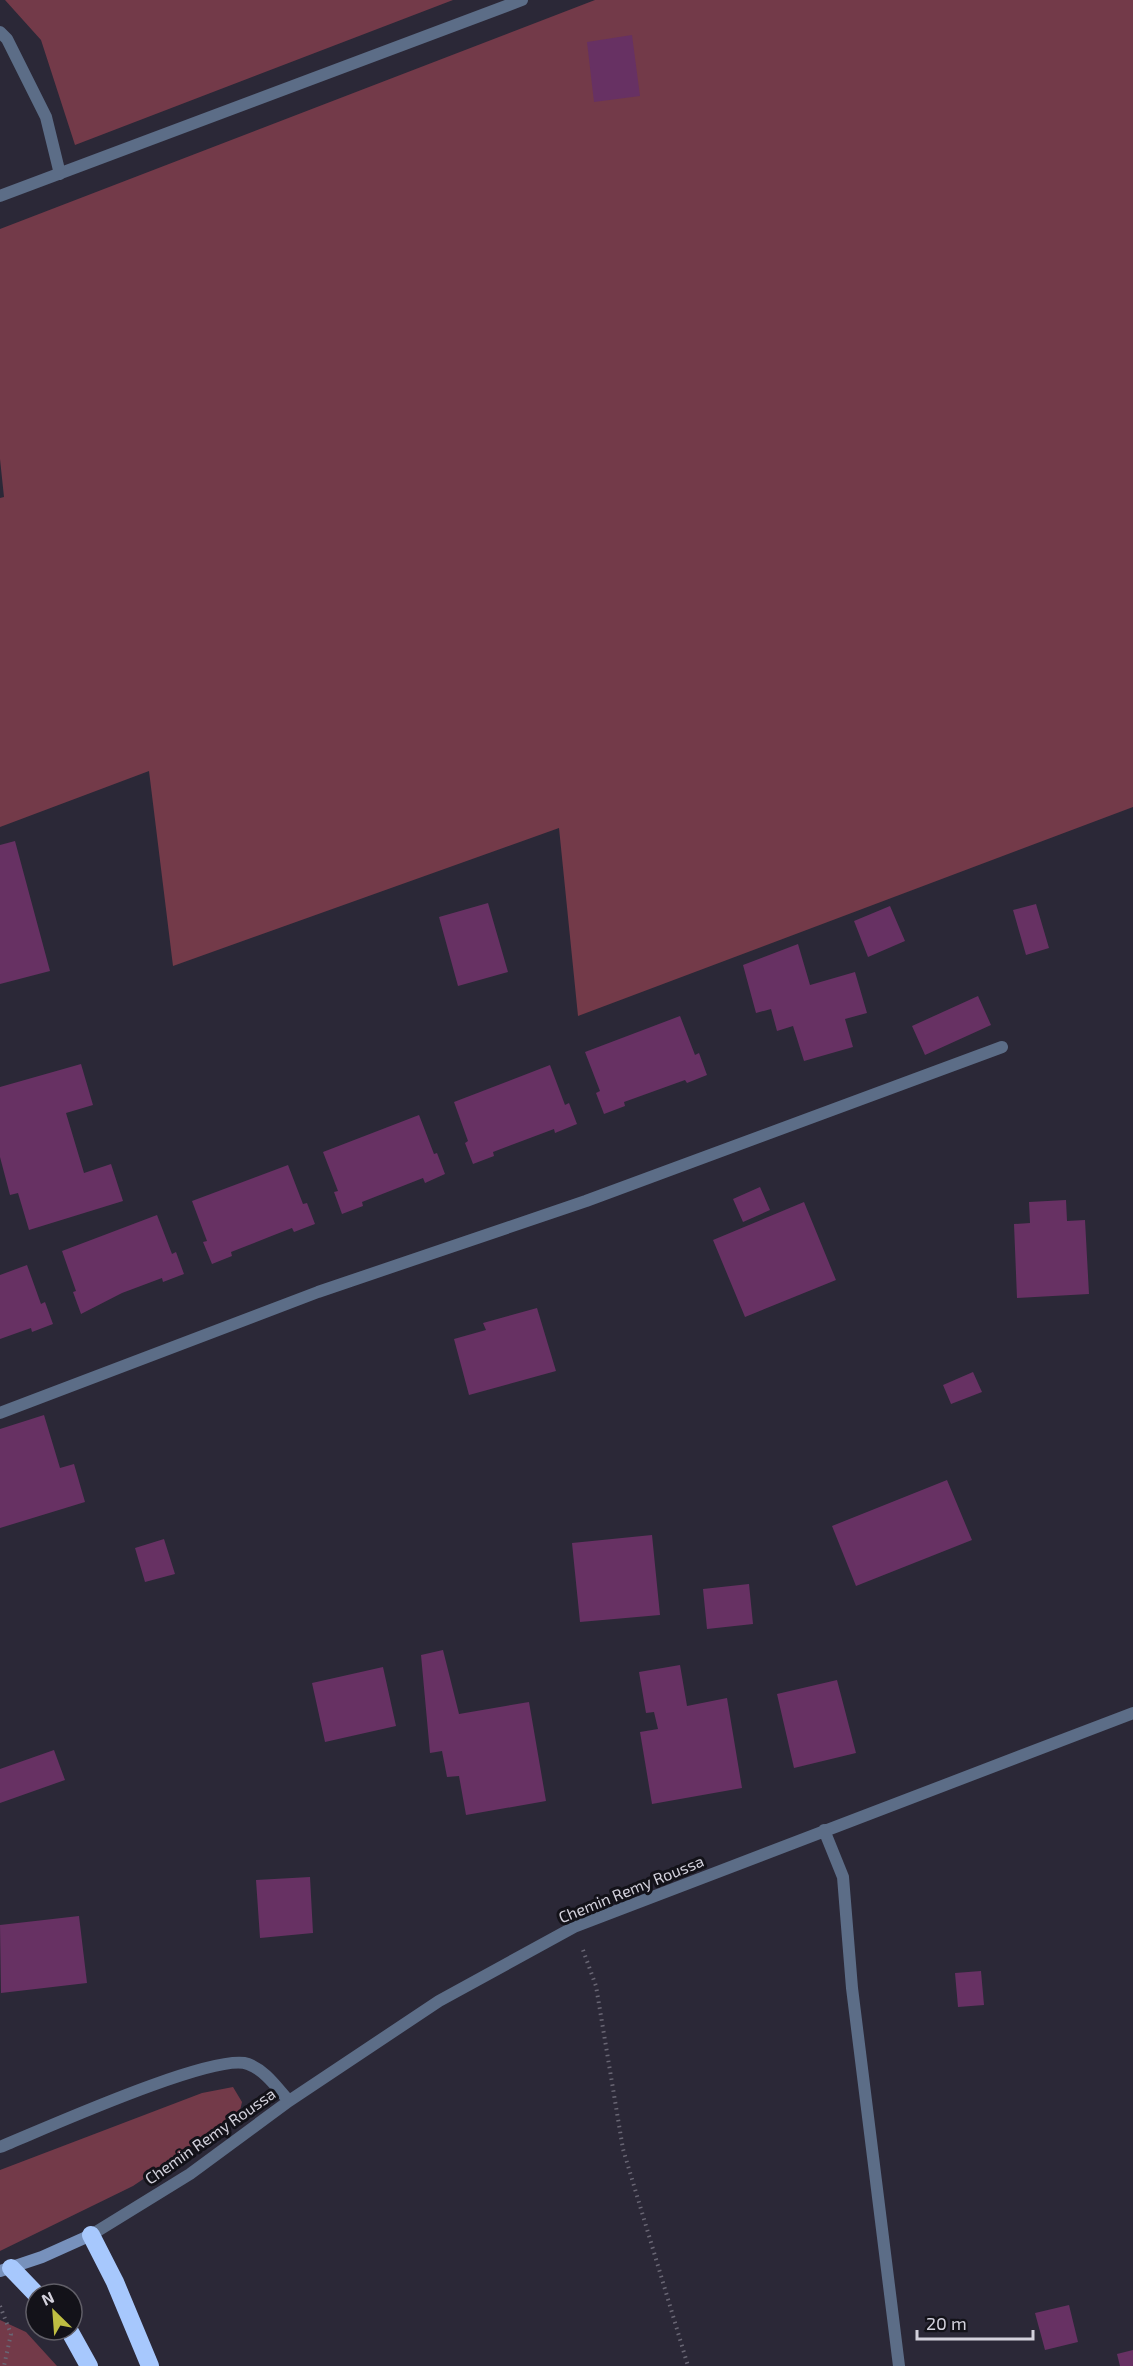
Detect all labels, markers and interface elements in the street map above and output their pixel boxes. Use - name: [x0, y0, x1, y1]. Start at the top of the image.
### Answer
- street label: Chemin Remy Roussa: [555, 1851, 706, 1926]
- street label: Chemin Remy Roussa: [141, 2083, 279, 2188]
- north arrow: [24, 2282, 84, 2342]
- text: N: [38, 2287, 57, 2309]
- scale bar: [917, 2303, 1032, 2341]
- text: 20 m: [926, 2312, 967, 2334]

